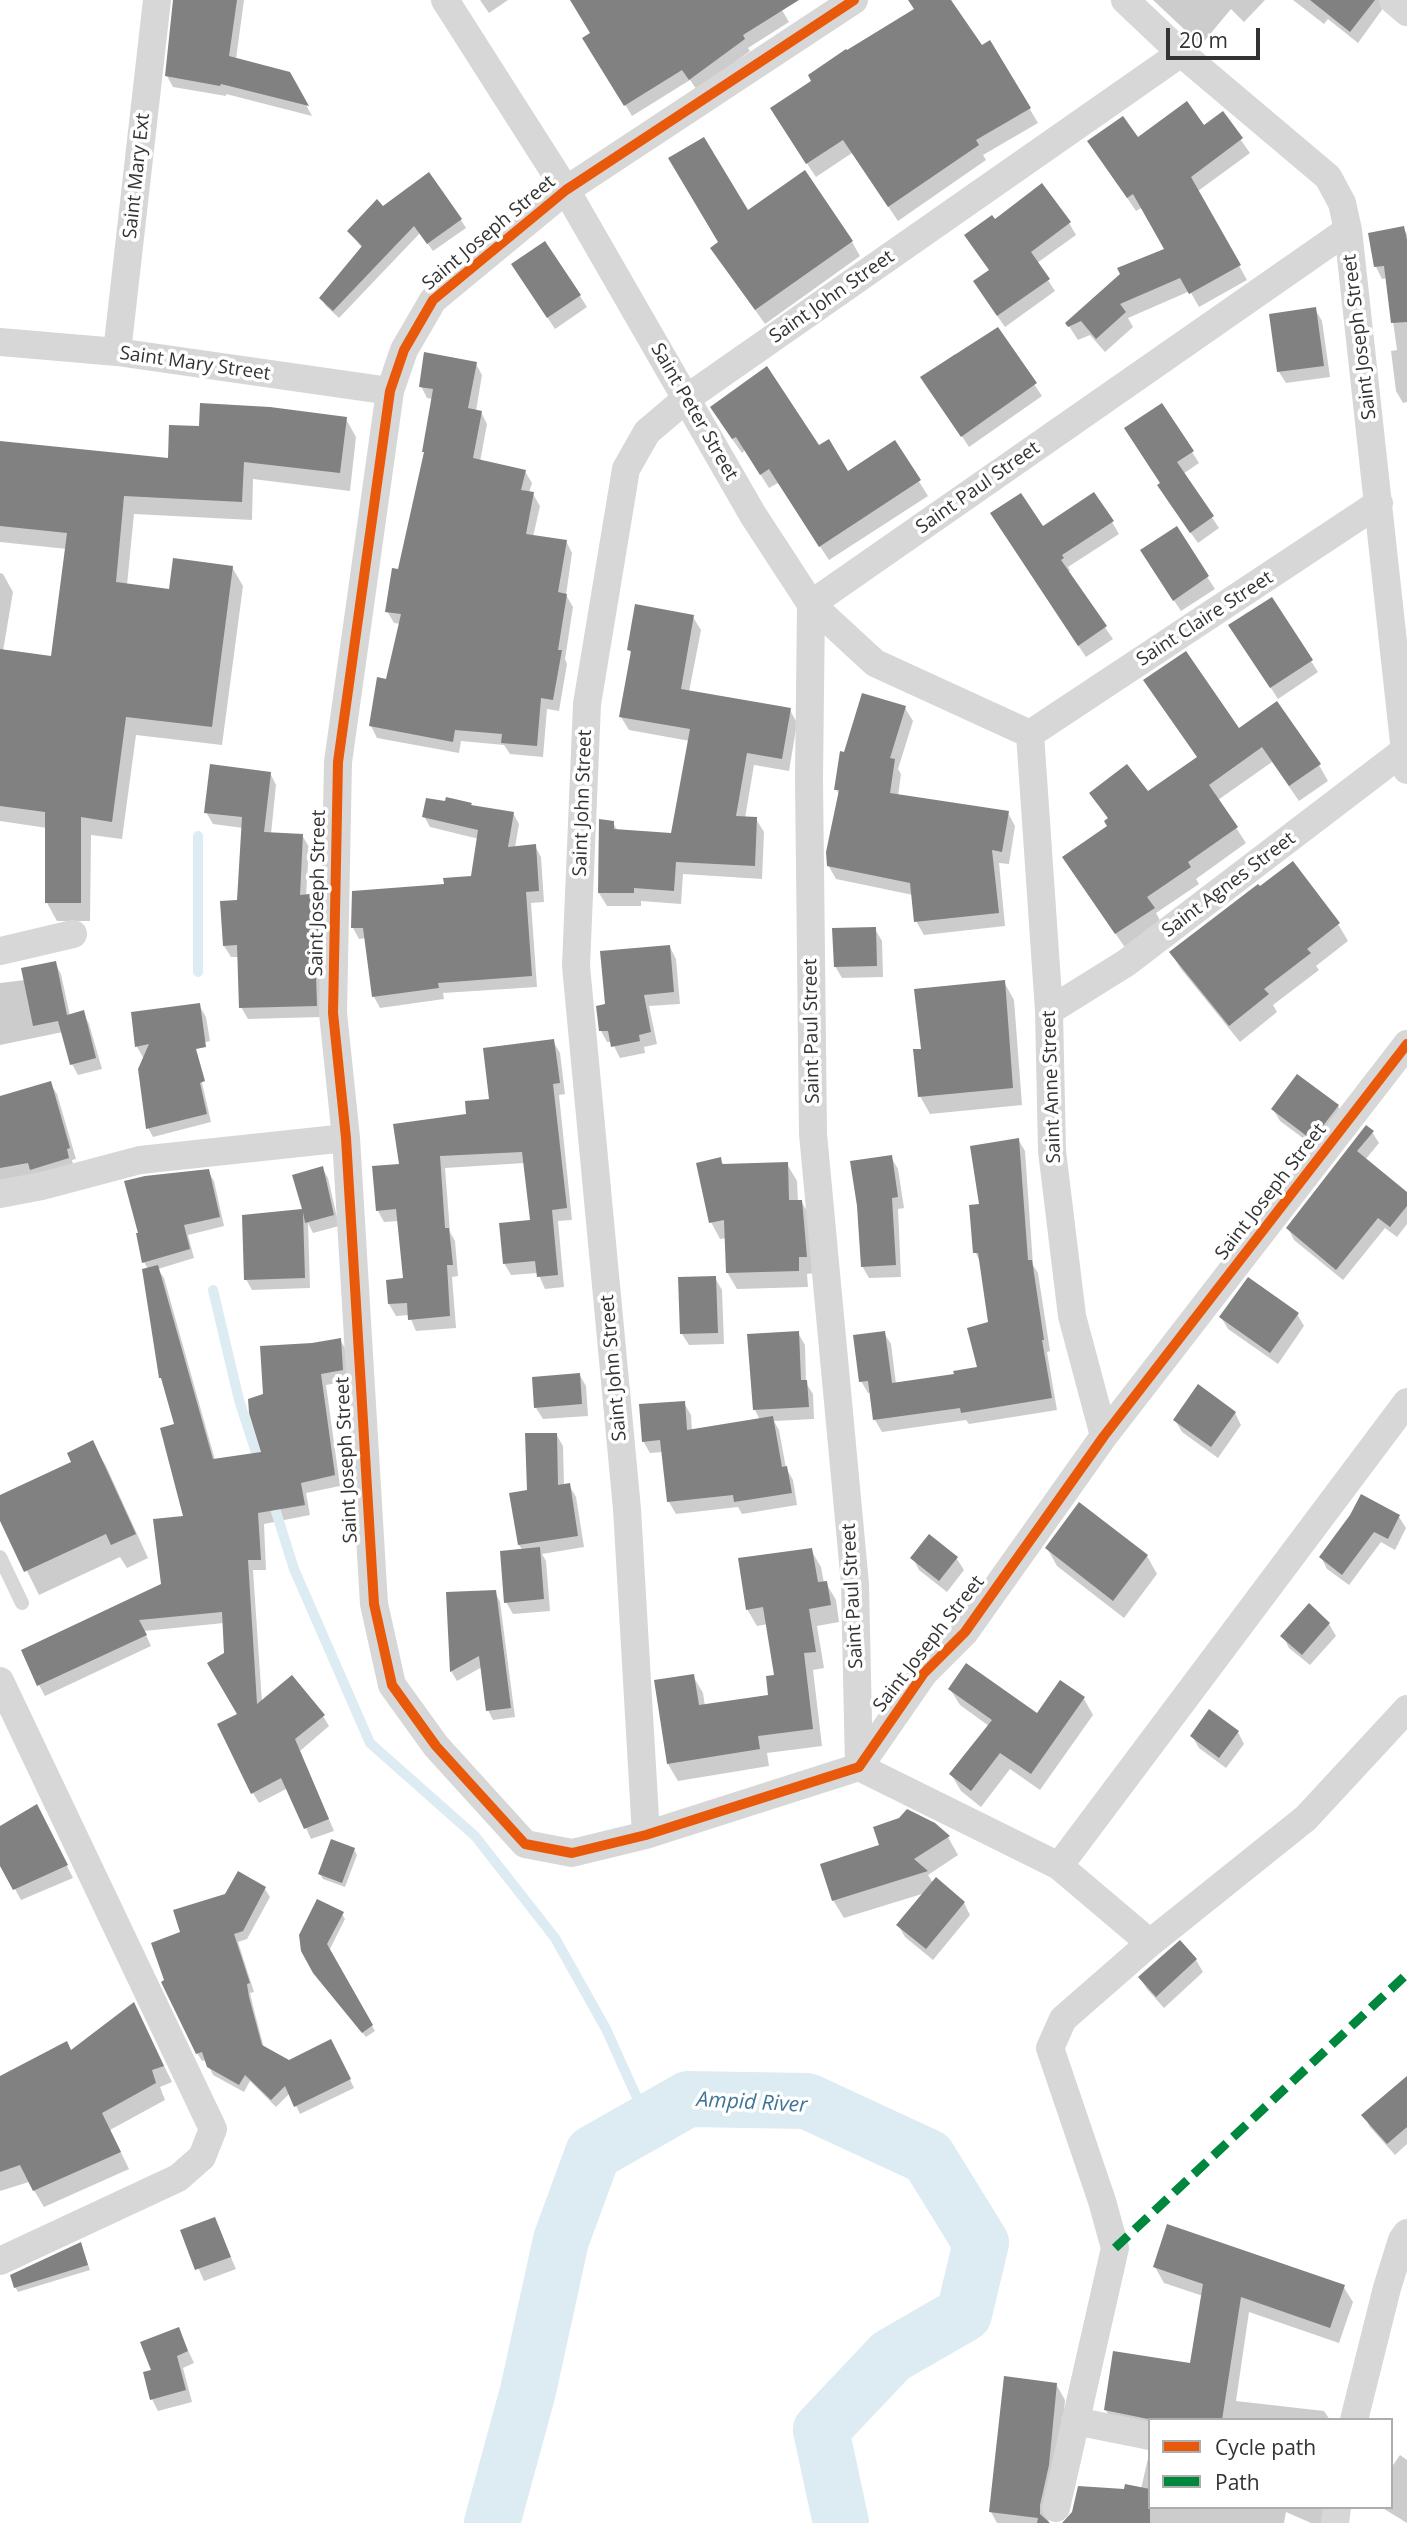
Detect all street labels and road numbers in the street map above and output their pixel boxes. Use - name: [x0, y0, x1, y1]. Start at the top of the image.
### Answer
- street label: Saint Mary Ext: [119, 112, 155, 240]
- street label: Saint Joseph Street: [418, 171, 560, 295]
- street label: Saint John Street: [765, 246, 899, 348]
- street label: Saint Joseph Street: [1339, 253, 1381, 421]
- street label: Saint Peter Street: [646, 339, 742, 485]
- street label: Saint Mary Street: [118, 342, 272, 386]
- street label: Saint Paul Street: [912, 437, 1044, 539]
- street label: Saint Claire Street: [1133, 566, 1277, 672]
- street label: Saint John Street: [569, 729, 597, 877]
- street label: Saint Joseph Street: [305, 809, 331, 977]
- street label: Saint Agnes Street: [1158, 827, 1300, 943]
- street label: Saint Paul Street: [799, 958, 825, 1104]
- street label: Saint Anne Street: [1038, 1010, 1066, 1164]
- street label: Saint Joseph Street: [1211, 1119, 1331, 1265]
- street label: Saint John Street: [596, 1294, 632, 1442]
- street label: Saint Joseph Street: [331, 1376, 363, 1544]
- street label: Saint Paul Street: [838, 1523, 868, 1669]
- street label: Saint Joseph Street: [869, 1571, 989, 1717]

